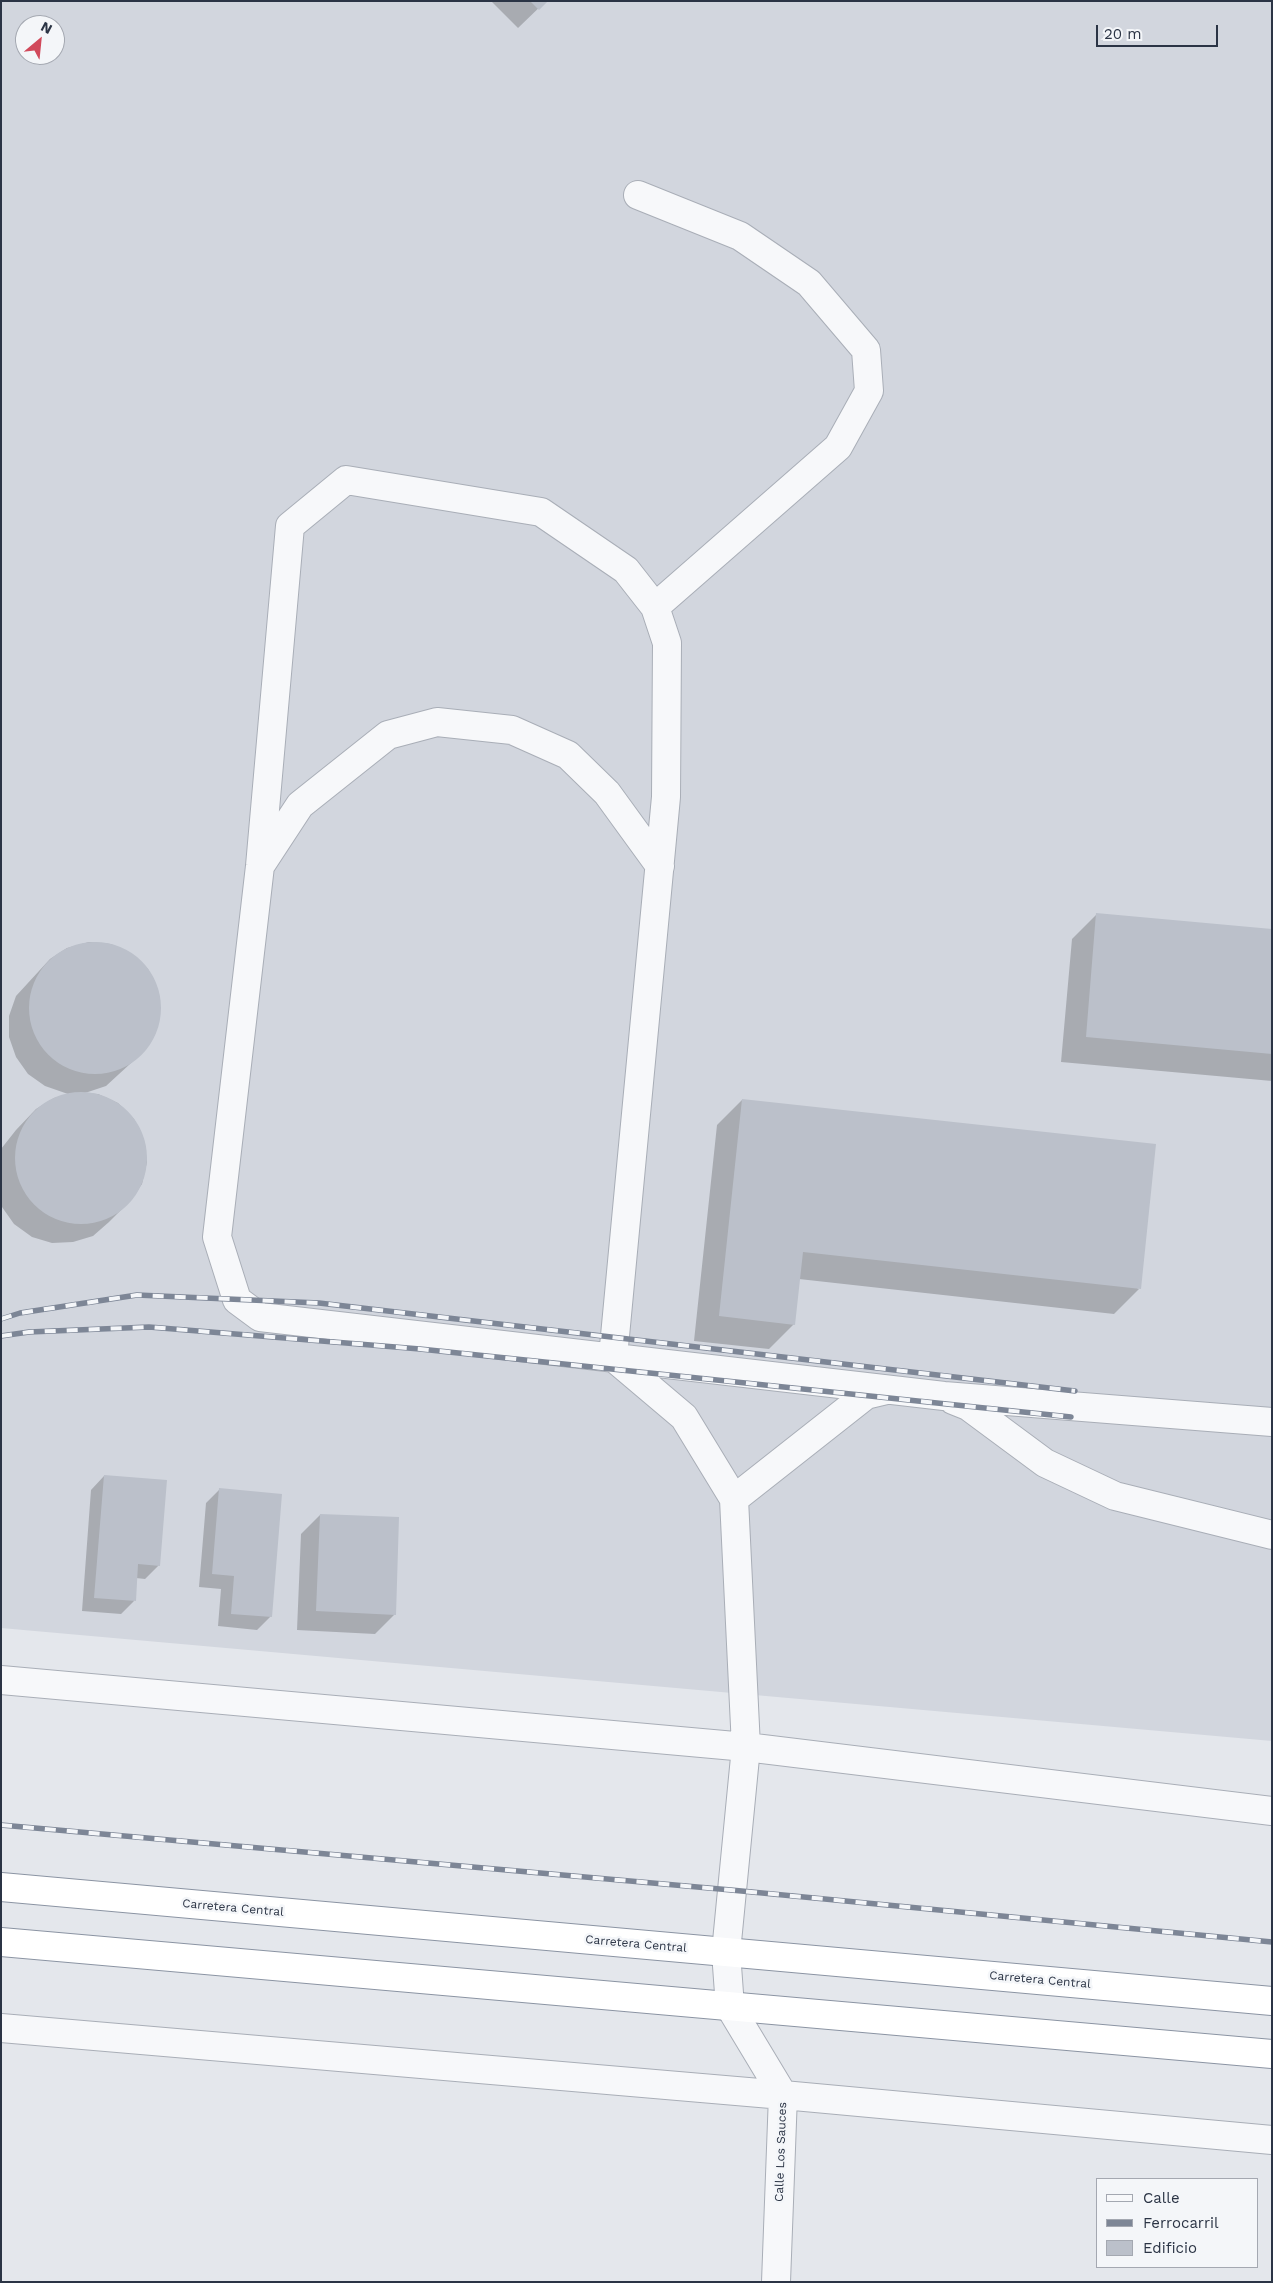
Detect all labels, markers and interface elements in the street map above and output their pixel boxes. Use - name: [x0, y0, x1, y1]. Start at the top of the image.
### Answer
- north arrow: [15, 15, 65, 65]
- scale bar: [1098, 15, 1220, 47]
- text: N: [38, 18, 55, 37]
- text: 20 m: [1104, 25, 1142, 43]
- street label: Carretera Central: [182, 1896, 284, 1920]
- street label: Carretera Central: [585, 1932, 687, 1956]
- street label: Carretera Central: [989, 1968, 1091, 1992]
- street label: Calle Los Sauces: [772, 2102, 790, 2202]
- legend: [1096, 2178, 1258, 2268]
- text: Calle: [1143, 2189, 1180, 2207]
- text: Ferrocarril: [1143, 2214, 1219, 2232]
- text: Edificio: [1143, 2239, 1197, 2257]

